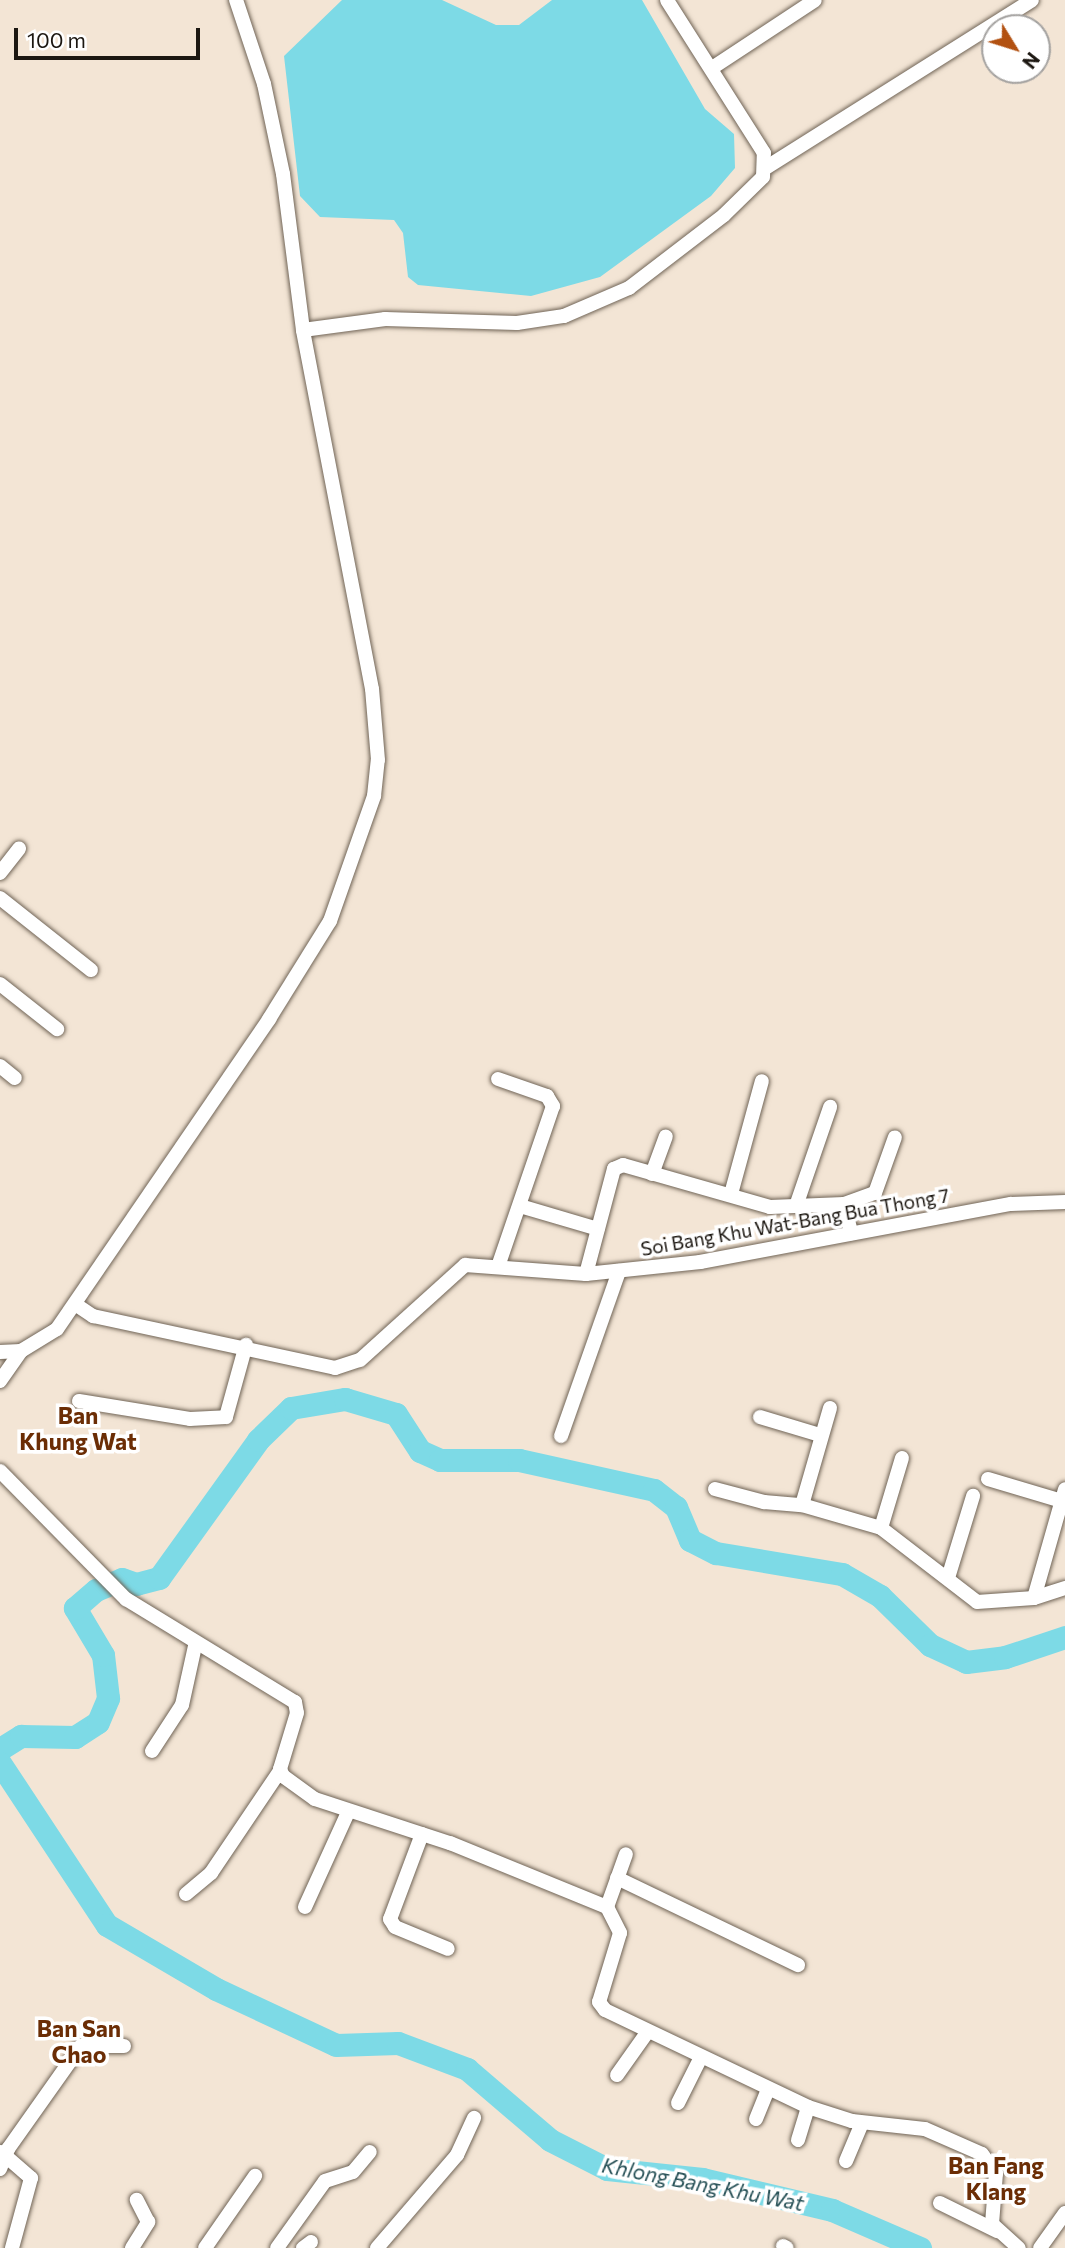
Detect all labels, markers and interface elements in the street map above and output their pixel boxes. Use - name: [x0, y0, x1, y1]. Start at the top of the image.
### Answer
- scale bar: [18, 14, 203, 58]
- north arrow: [981, 14, 1051, 84]
- text: 100 m: [27, 27, 86, 52]
- text: N: [1018, 48, 1045, 74]
- street label: Soi Bang Khu Wat-Bang Bua Thong 7: [639, 1184, 951, 1260]
- district label: Ban Khung Wat: [19, 1401, 137, 1455]
- district label: Ban San Chao: [37, 2014, 121, 2068]
- district label: Ban Fang Klang: [948, 2151, 1044, 2205]
- water label: Khlong Bang Khu Wat: [600, 2152, 806, 2216]

